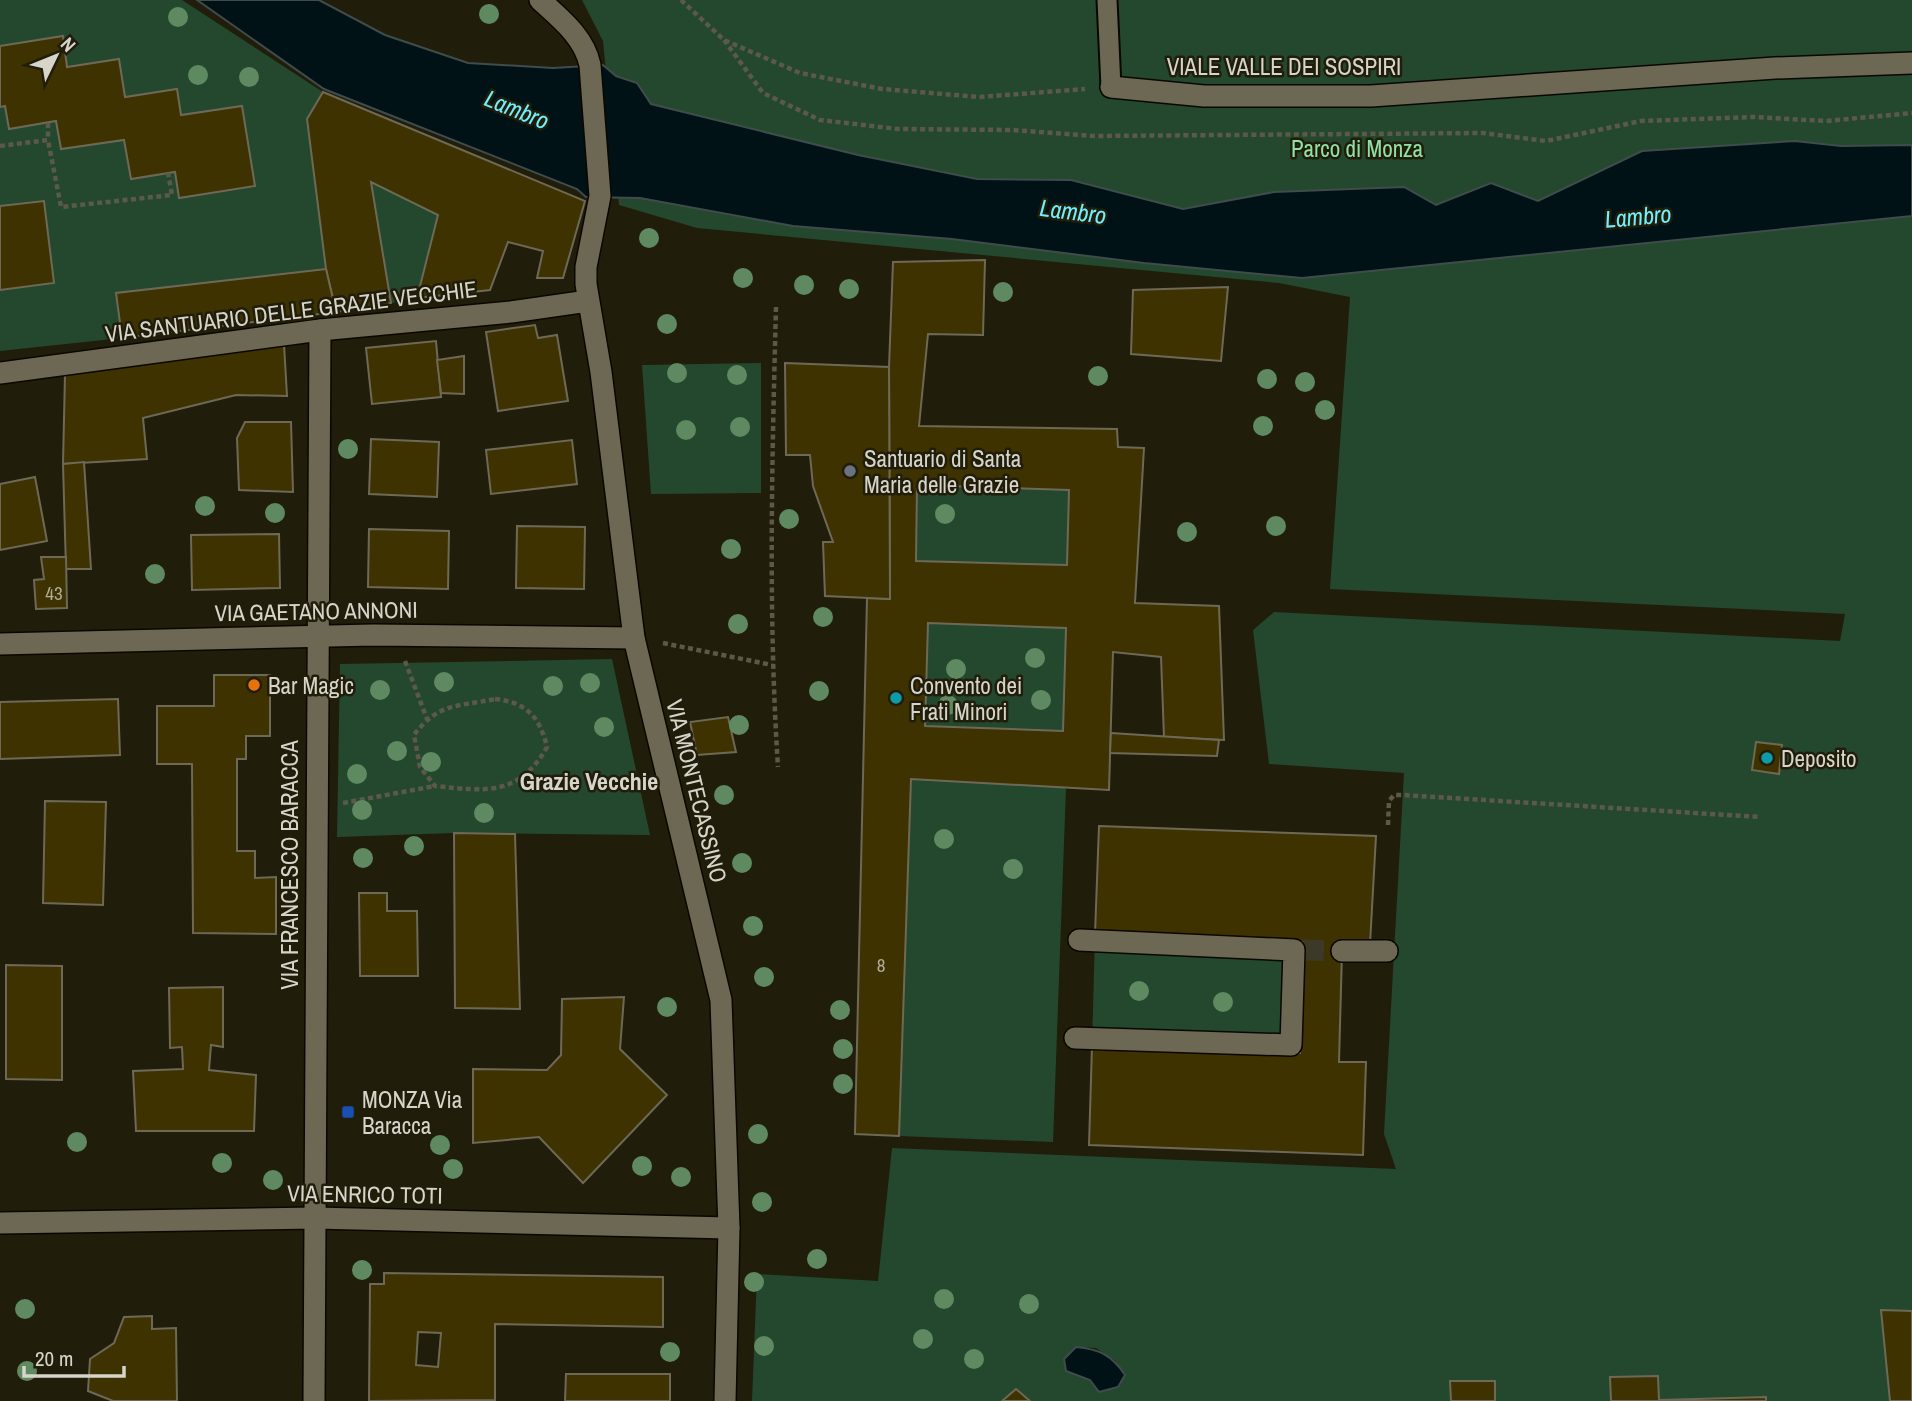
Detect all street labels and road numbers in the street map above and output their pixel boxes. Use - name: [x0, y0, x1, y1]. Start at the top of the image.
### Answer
- street label: VIALE VALLE DEI SOSPIRI: [1167, 51, 1401, 82]
- street label: VIA SANTUARIO DELLE GRAZIE VECCHIE: [103, 273, 479, 349]
- street label: VIA GAETANO ANNONI: [214, 594, 418, 628]
- street label: VIA MONTECASSINO: [659, 696, 735, 886]
- street label: VIA FRANCESCO BARACCA: [274, 740, 305, 990]
- street label: VIA ENRICO TOTI: [287, 1177, 443, 1211]

